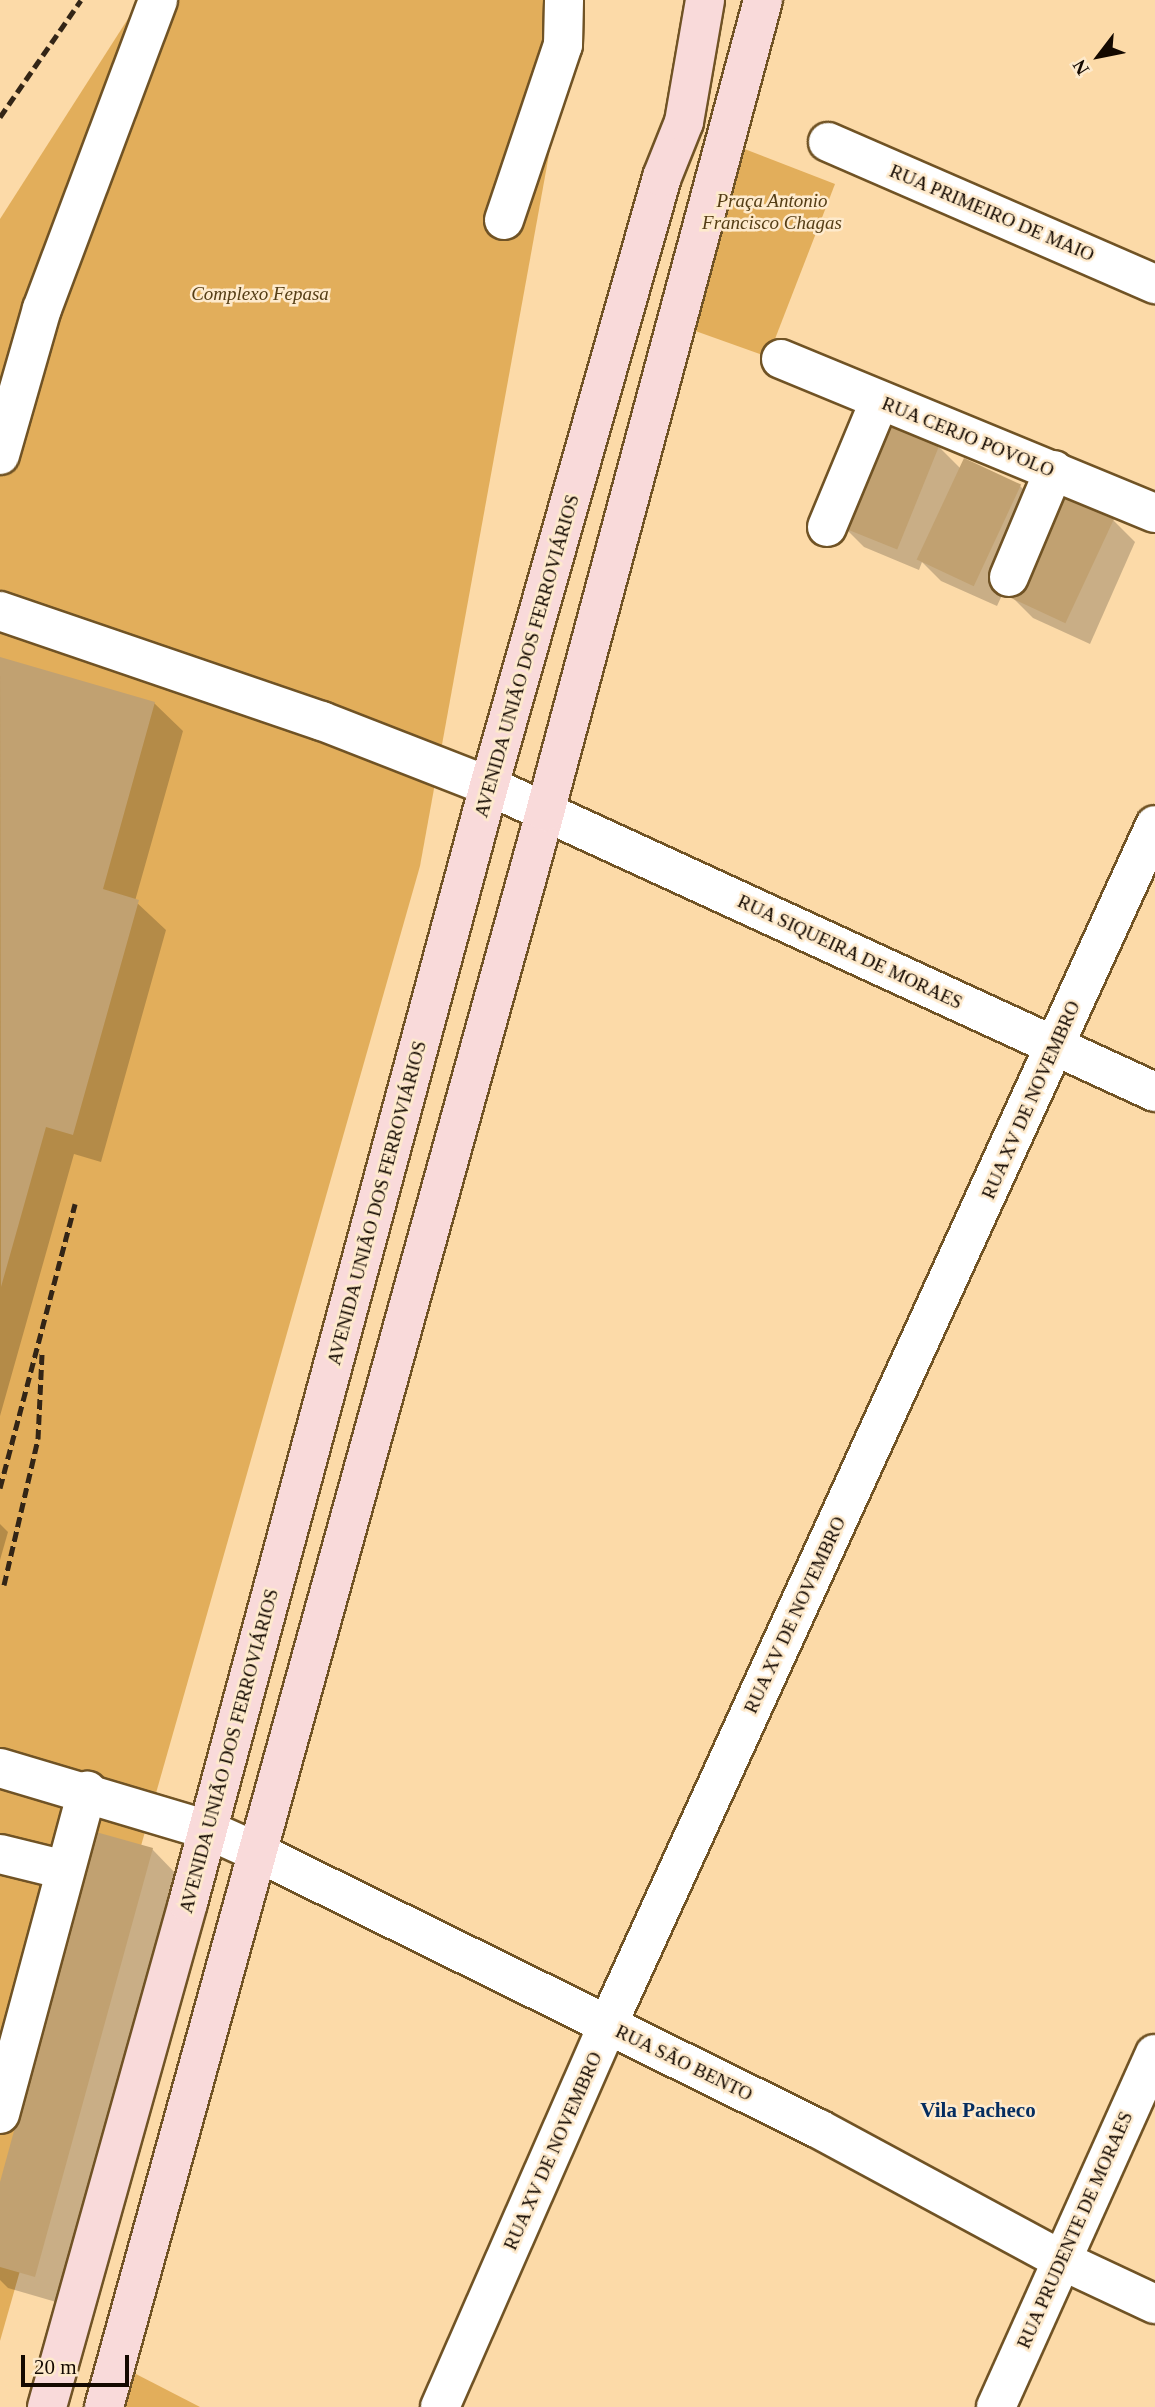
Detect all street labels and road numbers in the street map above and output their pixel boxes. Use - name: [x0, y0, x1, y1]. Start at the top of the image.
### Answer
- street label: RUA PRIMEIRO DE MAIO: [886, 159, 1098, 267]
- street label: RUA CERJO POVOLO: [878, 392, 1058, 482]
- street label: AVENIDA UNIÃO DOS FERROVIÁRIOS: [470, 491, 584, 821]
- street label: RUA SIQUEIRA DE MORAES: [733, 889, 967, 1015]
- street label: RUA XV DE NOVEMBRO: [977, 997, 1085, 1203]
- street label: AVENIDA UNIÃO DOS FERROVIÁRIOS: [323, 1038, 431, 1368]
- street label: RUA XV DE NOVEMBRO: [739, 1512, 851, 1718]
- street label: AVENIDA UNIÃO DOS FERROVIÁRIOS: [175, 1586, 283, 1916]
- street label: RUA SÃO BENTO: [611, 2020, 757, 2106]
- street label: RUA XV DE NOVEMBRO: [499, 2048, 607, 2254]
- street label: RUA PRUDENTE DE MORAES: [1012, 2107, 1138, 2353]

